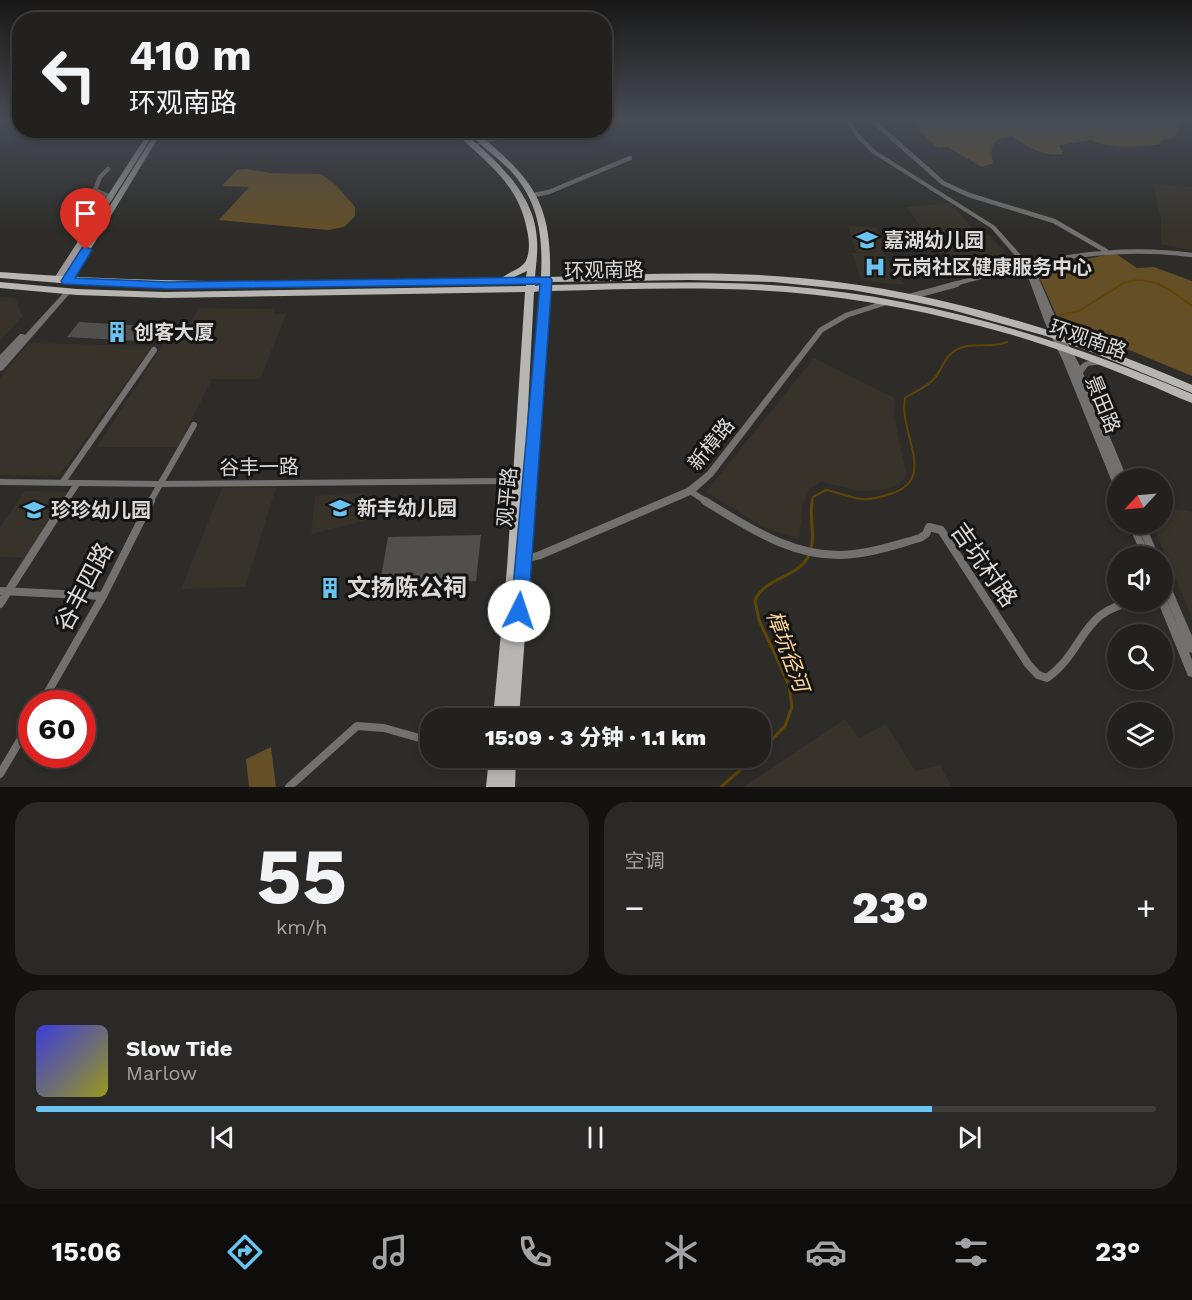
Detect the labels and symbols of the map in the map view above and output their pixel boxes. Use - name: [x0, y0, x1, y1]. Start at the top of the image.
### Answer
- pin: [60, 188, 111, 250]
- school or university icon: 嘉湖幼儿园: [855, 228, 879, 252]
- place label: 嘉湖幼儿园: [884, 228, 984, 252]
- hospital icon: 元岗社区健康服务中心: [863, 255, 887, 279]
- place label: 元岗社区健康服务中心: [892, 255, 1092, 279]
- street label: 环观南路: [564, 257, 644, 283]
- street label: 环观南路: [1046, 315, 1130, 363]
- building icon: 创客大厦: [105, 320, 129, 344]
- place label: 创客大厦: [134, 320, 214, 344]
- street label: 景田路: [1081, 372, 1125, 436]
- street label: 新樟路: [683, 413, 739, 475]
- street label: 谷丰一路: [219, 454, 299, 480]
- street label: 观平路: [492, 466, 522, 528]
- north arrow: [1107, 468, 1173, 534]
- school or university icon: 新丰幼儿园: [328, 496, 352, 520]
- place label: 新丰幼儿园: [357, 496, 457, 520]
- school or university icon: 珍珍幼儿园: [22, 498, 46, 522]
- place label: 珍珍幼儿园: [51, 498, 151, 522]
- street label: 吉坑村路: [945, 518, 1023, 612]
- street label: 谷丰四路: [49, 538, 119, 636]
- place label: 文扬陈公祠: [347, 574, 467, 602]
- building icon: 文扬陈公祠: [318, 576, 342, 600]
- position arrow: [487, 579, 551, 643]
- water label: 樟坑径河: [762, 607, 815, 699]
- speed limit sign: 60: [18, 690, 96, 768]

